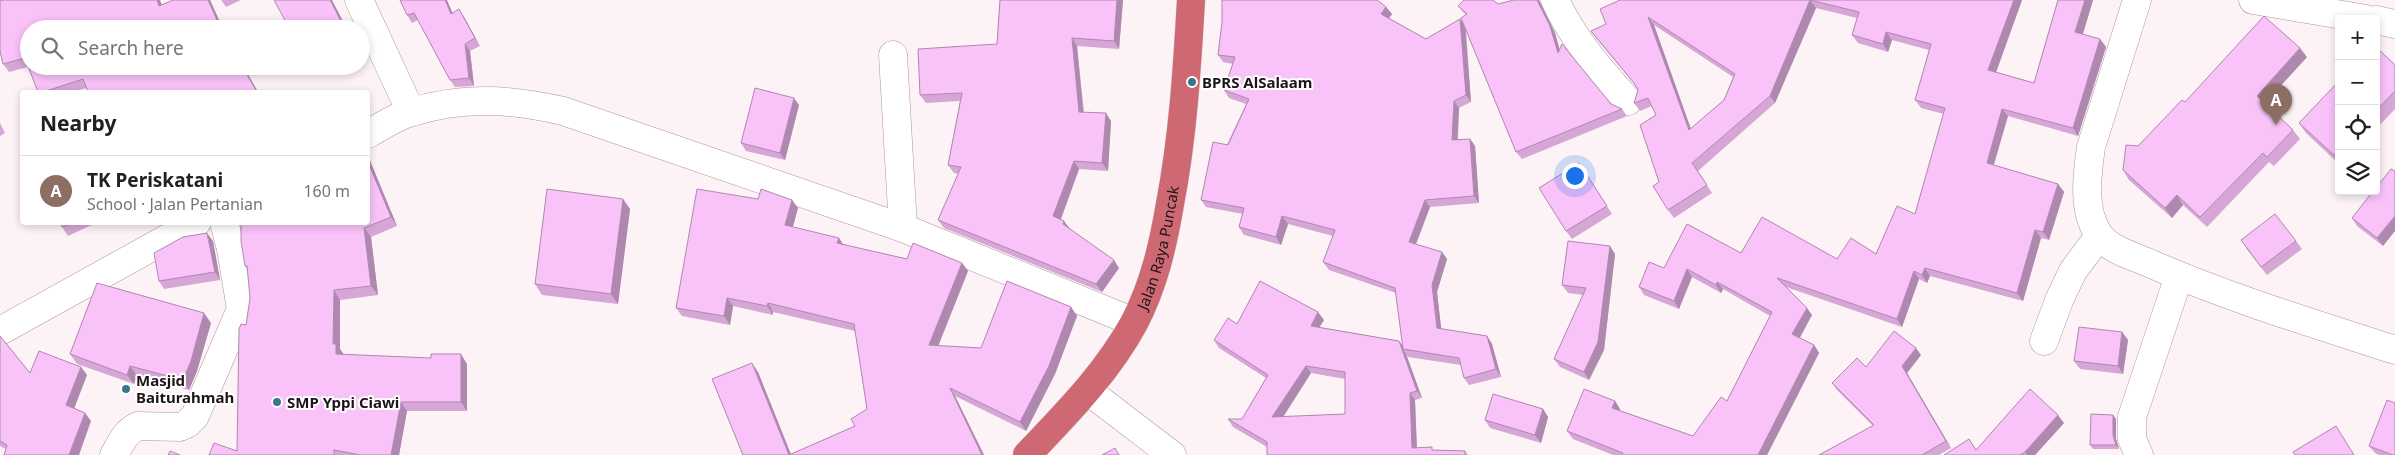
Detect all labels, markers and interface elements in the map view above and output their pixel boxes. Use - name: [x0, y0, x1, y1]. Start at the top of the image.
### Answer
- map controls: [2335, 15, 2380, 195]
- button: +: [2335, 15, 2380, 60]
- search box: [20, 20, 370, 75]
- icon: search: [38, 34, 66, 62]
- text: Search here: [78, 35, 184, 61]
- button: −: [2335, 60, 2380, 105]
- place label: BPRS AlSalaam: [1202, 72, 1312, 92]
- marker: BPRS AlSalaam: [1186, 76, 1198, 88]
- pin: A: [2260, 84, 2292, 125]
- button: locate: [2335, 105, 2380, 150]
- text: Nearby: [40, 109, 116, 137]
- button: layers: [2335, 150, 2380, 195]
- your location: [1562, 163, 1588, 189]
- text: TK Periskatani: [87, 167, 223, 193]
- text: A: [50, 180, 62, 202]
- text: 160 m: [303, 180, 350, 202]
- street label: Jalan Raya Puncak: [1131, 184, 1183, 314]
- text: School · Jalan Pertanian: [87, 193, 263, 215]
- place label: Masjid Baiturahmah: [136, 370, 234, 407]
- marker: Masjid Baiturahmah: [120, 383, 132, 395]
- place label: SMP Yppi Ciawi: [287, 392, 399, 412]
- marker: SMP Yppi Ciawi: [271, 396, 283, 408]

